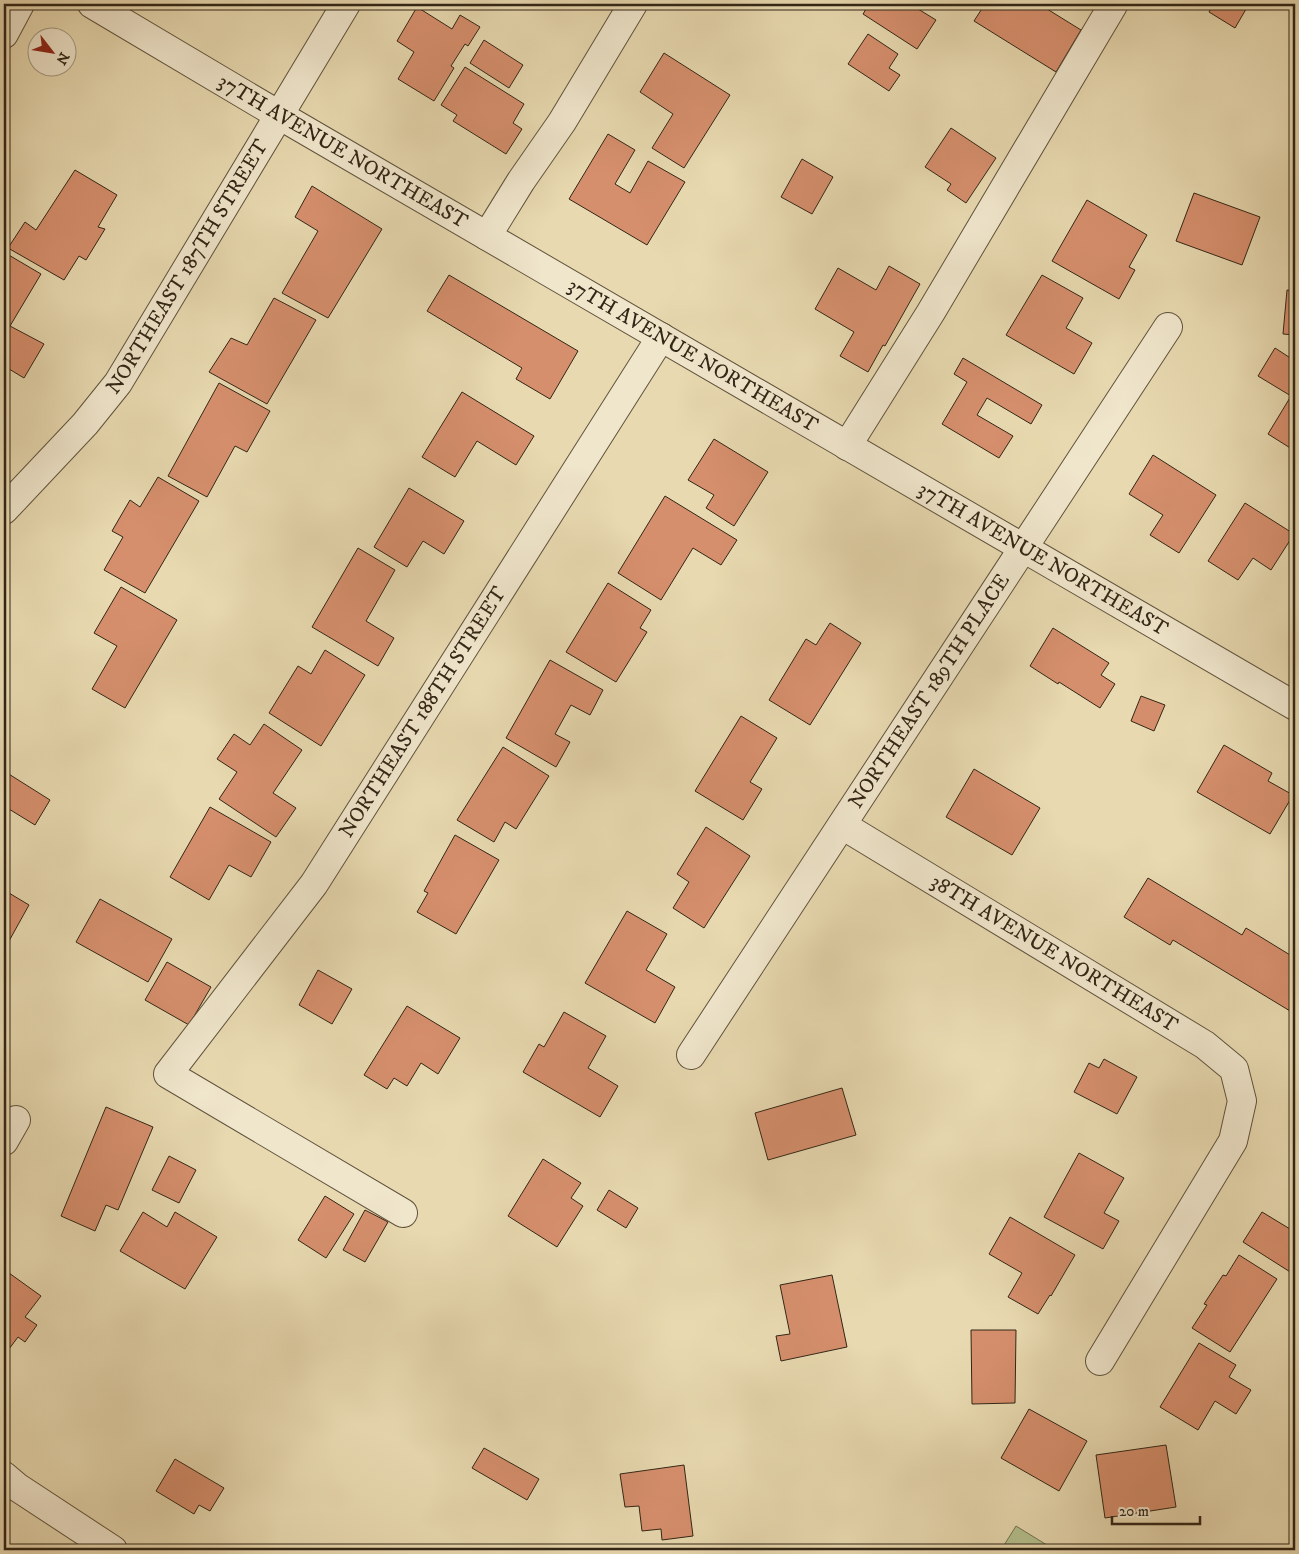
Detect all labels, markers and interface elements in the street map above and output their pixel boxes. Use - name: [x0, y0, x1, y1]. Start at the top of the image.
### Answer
- north arrow: [28, 28, 78, 78]
- text: N: [51, 49, 73, 68]
- street label: 37TH AVENUE NORTHEAST: [213, 69, 472, 235]
- street label: NORTHEAST 187TH STREET: [101, 135, 274, 400]
- street label: 37TH AVENUE NORTHEAST: [563, 273, 823, 439]
- street label: 37TH AVENUE NORTHEAST: [913, 476, 1173, 642]
- street label: NORTHEAST 189TH PLACE: [843, 569, 1016, 813]
- street label: NORTHEAST 188TH STREET: [334, 582, 512, 843]
- street label: 38TH AVENUE NORTHEAST: [926, 869, 1183, 1038]
- scale bar: [1112, 1494, 1199, 1526]
- text: 20 m: [1119, 1502, 1149, 1521]

